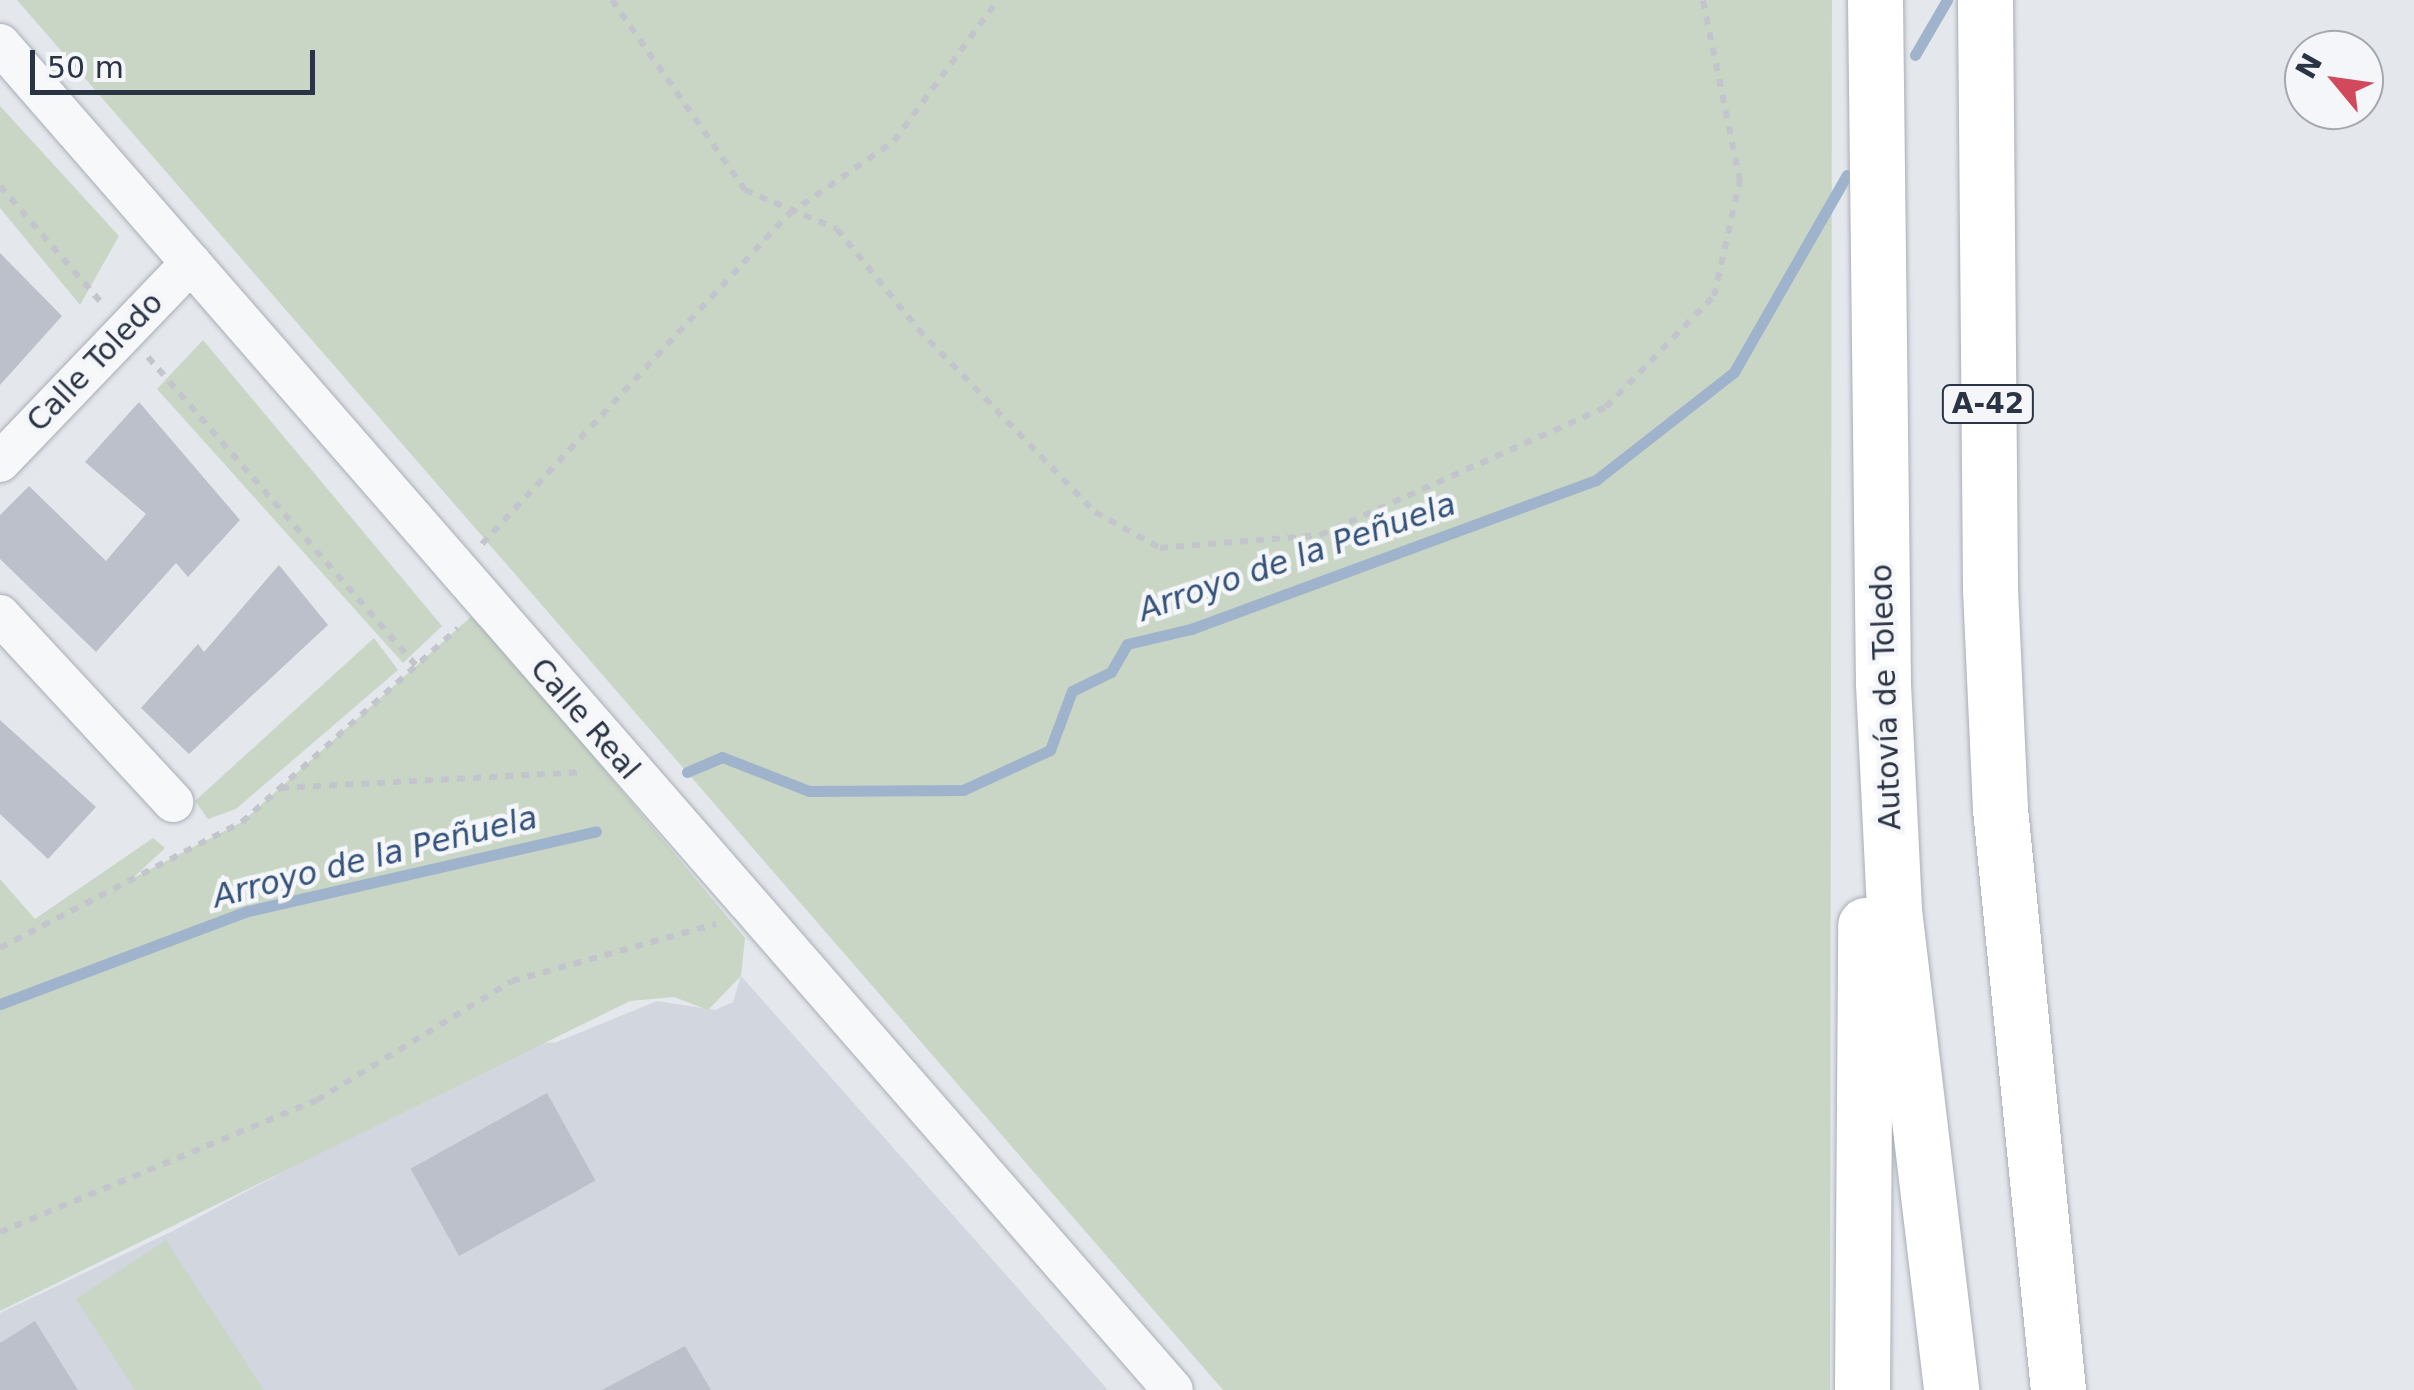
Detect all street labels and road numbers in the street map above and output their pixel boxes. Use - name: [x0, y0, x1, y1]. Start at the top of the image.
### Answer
- street label: Calle Toledo: [20, 285, 170, 439]
- road number: A-42: [1940, 381, 2036, 427]
- street label: Autovía de Toledo: [1863, 563, 1909, 831]
- street label: Calle Real: [523, 651, 647, 787]

